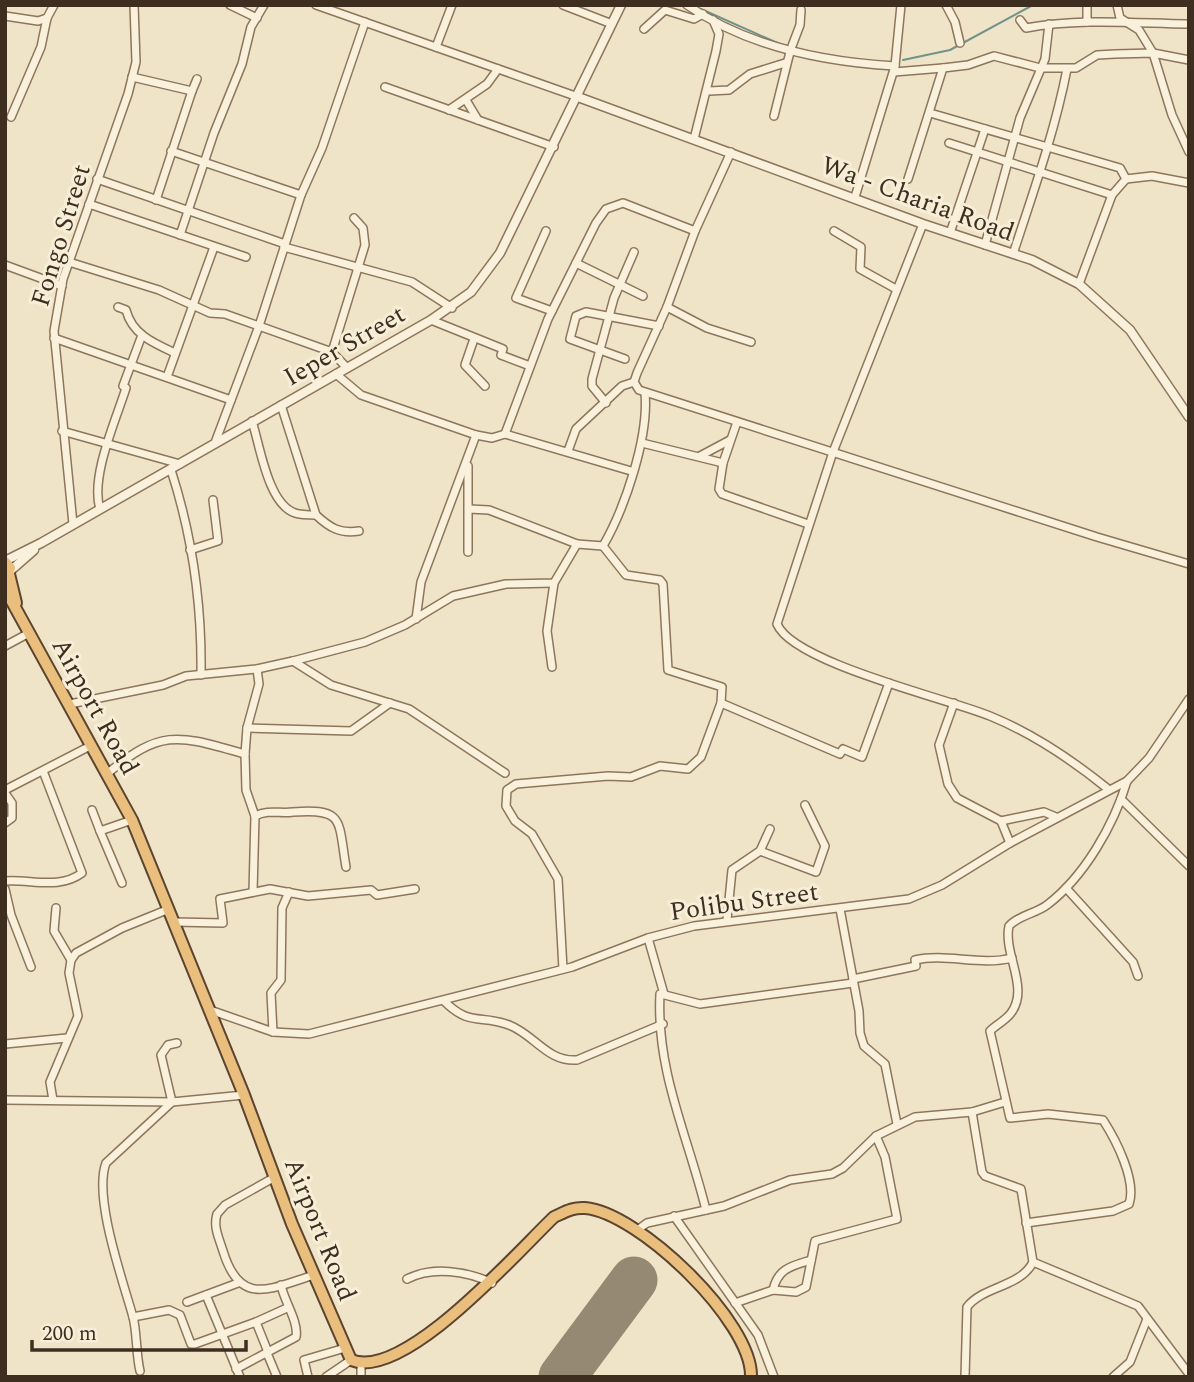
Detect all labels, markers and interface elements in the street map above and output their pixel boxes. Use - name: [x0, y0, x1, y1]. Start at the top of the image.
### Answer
- street label: Wa - Charia Road: [815, 145, 1020, 253]
- street label: Fongo Street: [20, 159, 102, 311]
- street label: Ieper Street: [276, 295, 413, 397]
- street label: Airport Road: [41, 631, 149, 782]
- street label: Polibu Street: [667, 872, 821, 932]
- street label: Airport Road: [273, 1152, 367, 1307]
- scale bar: [32, 1308, 245, 1352]
- text: 200 m: [42, 1318, 97, 1350]

